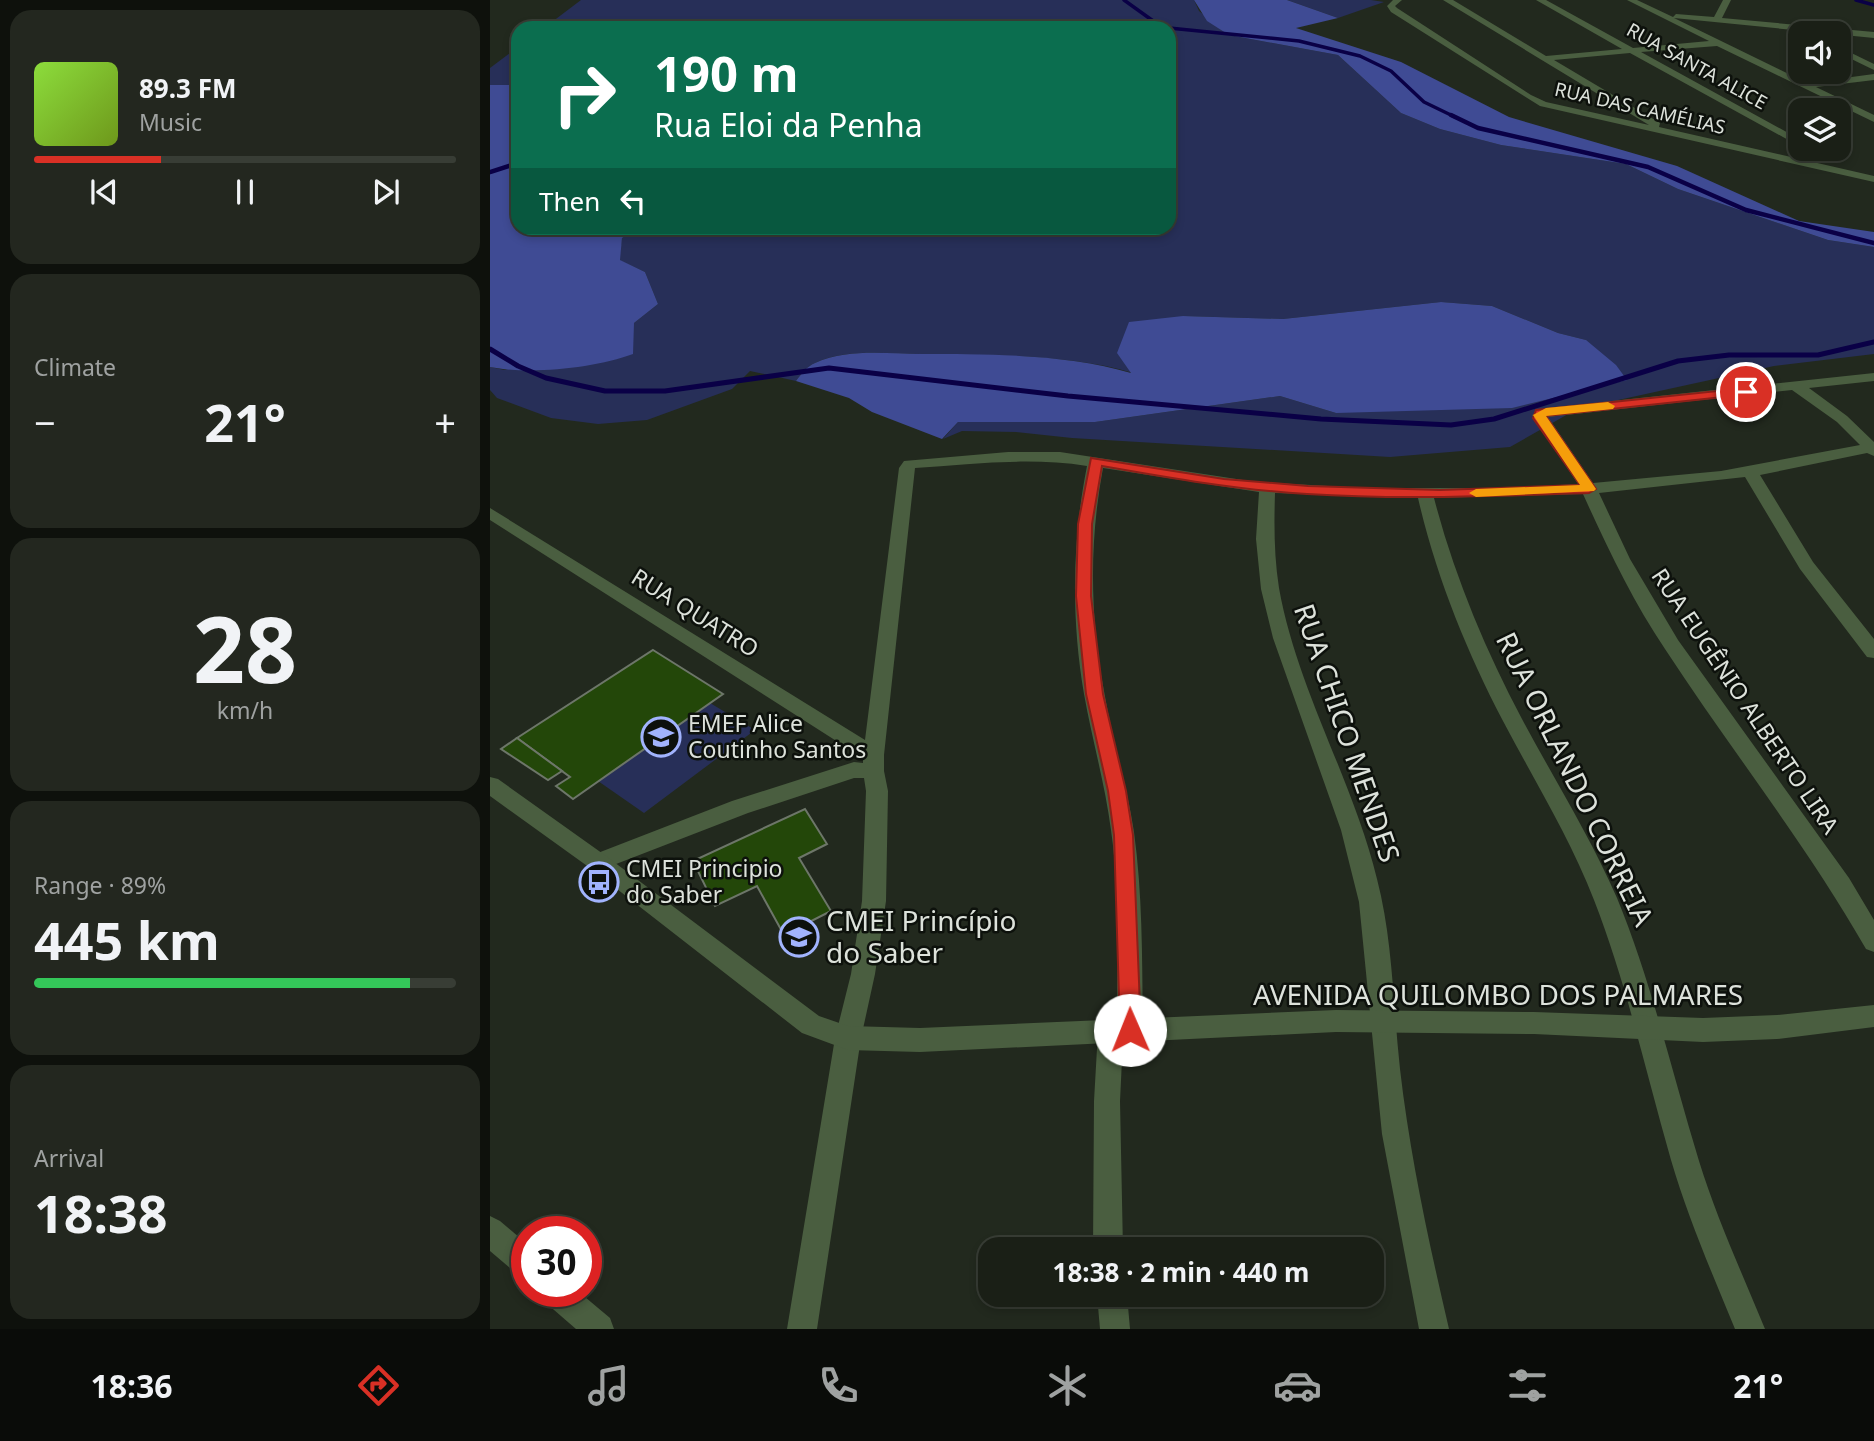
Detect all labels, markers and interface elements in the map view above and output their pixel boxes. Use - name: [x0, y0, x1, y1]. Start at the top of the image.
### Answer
- street label: RUA SANTA ALICE: [1622, 17, 1772, 115]
- map controls: [1788, 21, 1851, 161]
- button: sound: [1788, 21, 1851, 84]
- text: 190 m: [654, 40, 799, 106]
- icon: right: [539, 49, 630, 140]
- text: 89.3 FM: [139, 70, 236, 106]
- street label: RUA DAS CAMÉLIAS: [1552, 76, 1728, 140]
- button: layers: [1788, 98, 1851, 161]
- text: Rua Eloi da Penha: [654, 103, 923, 146]
- text: Music: [139, 106, 202, 138]
- icon: previous: [85, 173, 123, 211]
- icon: pause: [226, 173, 264, 211]
- icon: next: [367, 173, 405, 211]
- icon: left: [614, 182, 652, 220]
- text: Then: [539, 183, 600, 219]
- text: Climate: [34, 351, 116, 383]
- pin: [1716, 362, 1776, 422]
- icon: arrive: [1727, 373, 1765, 411]
- text: 21°: [204, 386, 286, 457]
- text: −: [34, 396, 56, 448]
- text: +: [434, 396, 456, 448]
- street label: RUA QUATRO: [626, 560, 765, 664]
- street label: RUA EUGÊNIO ALBERTO LIRA: [1645, 561, 1847, 840]
- text: 28: [193, 586, 297, 710]
- street label: RUA CHICO MENDES: [1286, 599, 1410, 867]
- street label: RUA ORLANDO CORREIA: [1488, 625, 1664, 932]
- text: km/h: [217, 694, 273, 726]
- place label: EMEF Alice Coutinho Santos: [688, 707, 866, 765]
- school or university icon: EMEF Alice Coutinho Santos: [640, 716, 682, 758]
- place label: CMEI Principio do Saber: [626, 852, 783, 910]
- bus stop icon: CMEI Principio do Saber: [578, 861, 620, 903]
- text: Range · 89%: [34, 869, 166, 901]
- place label: CMEI Princípio do Saber: [826, 901, 1017, 971]
- text: 445 km: [34, 904, 220, 975]
- school or university icon: CMEI Princípio do Saber: [778, 916, 820, 958]
- street label: AVENIDA QUILOMBO DOS PALMARES: [1253, 975, 1743, 1013]
- position arrow: [1093, 993, 1167, 1067]
- text: Arrival: [34, 1142, 104, 1174]
- text: 18:38: [34, 1177, 168, 1248]
- speed limit sign: 30: [511, 1216, 602, 1307]
- text: 18:38 · 2 min · 440 m: [1053, 1254, 1309, 1290]
- icon: directions: [354, 1361, 403, 1410]
- icon: music: [584, 1361, 633, 1410]
- icon: phone: [814, 1361, 863, 1410]
- icon: climate: [1043, 1361, 1092, 1410]
- icon: car: [1273, 1361, 1322, 1410]
- icon: filters: [1503, 1361, 1552, 1410]
- text: 18:36: [90, 1364, 173, 1407]
- text: 21°: [1733, 1364, 1783, 1407]

